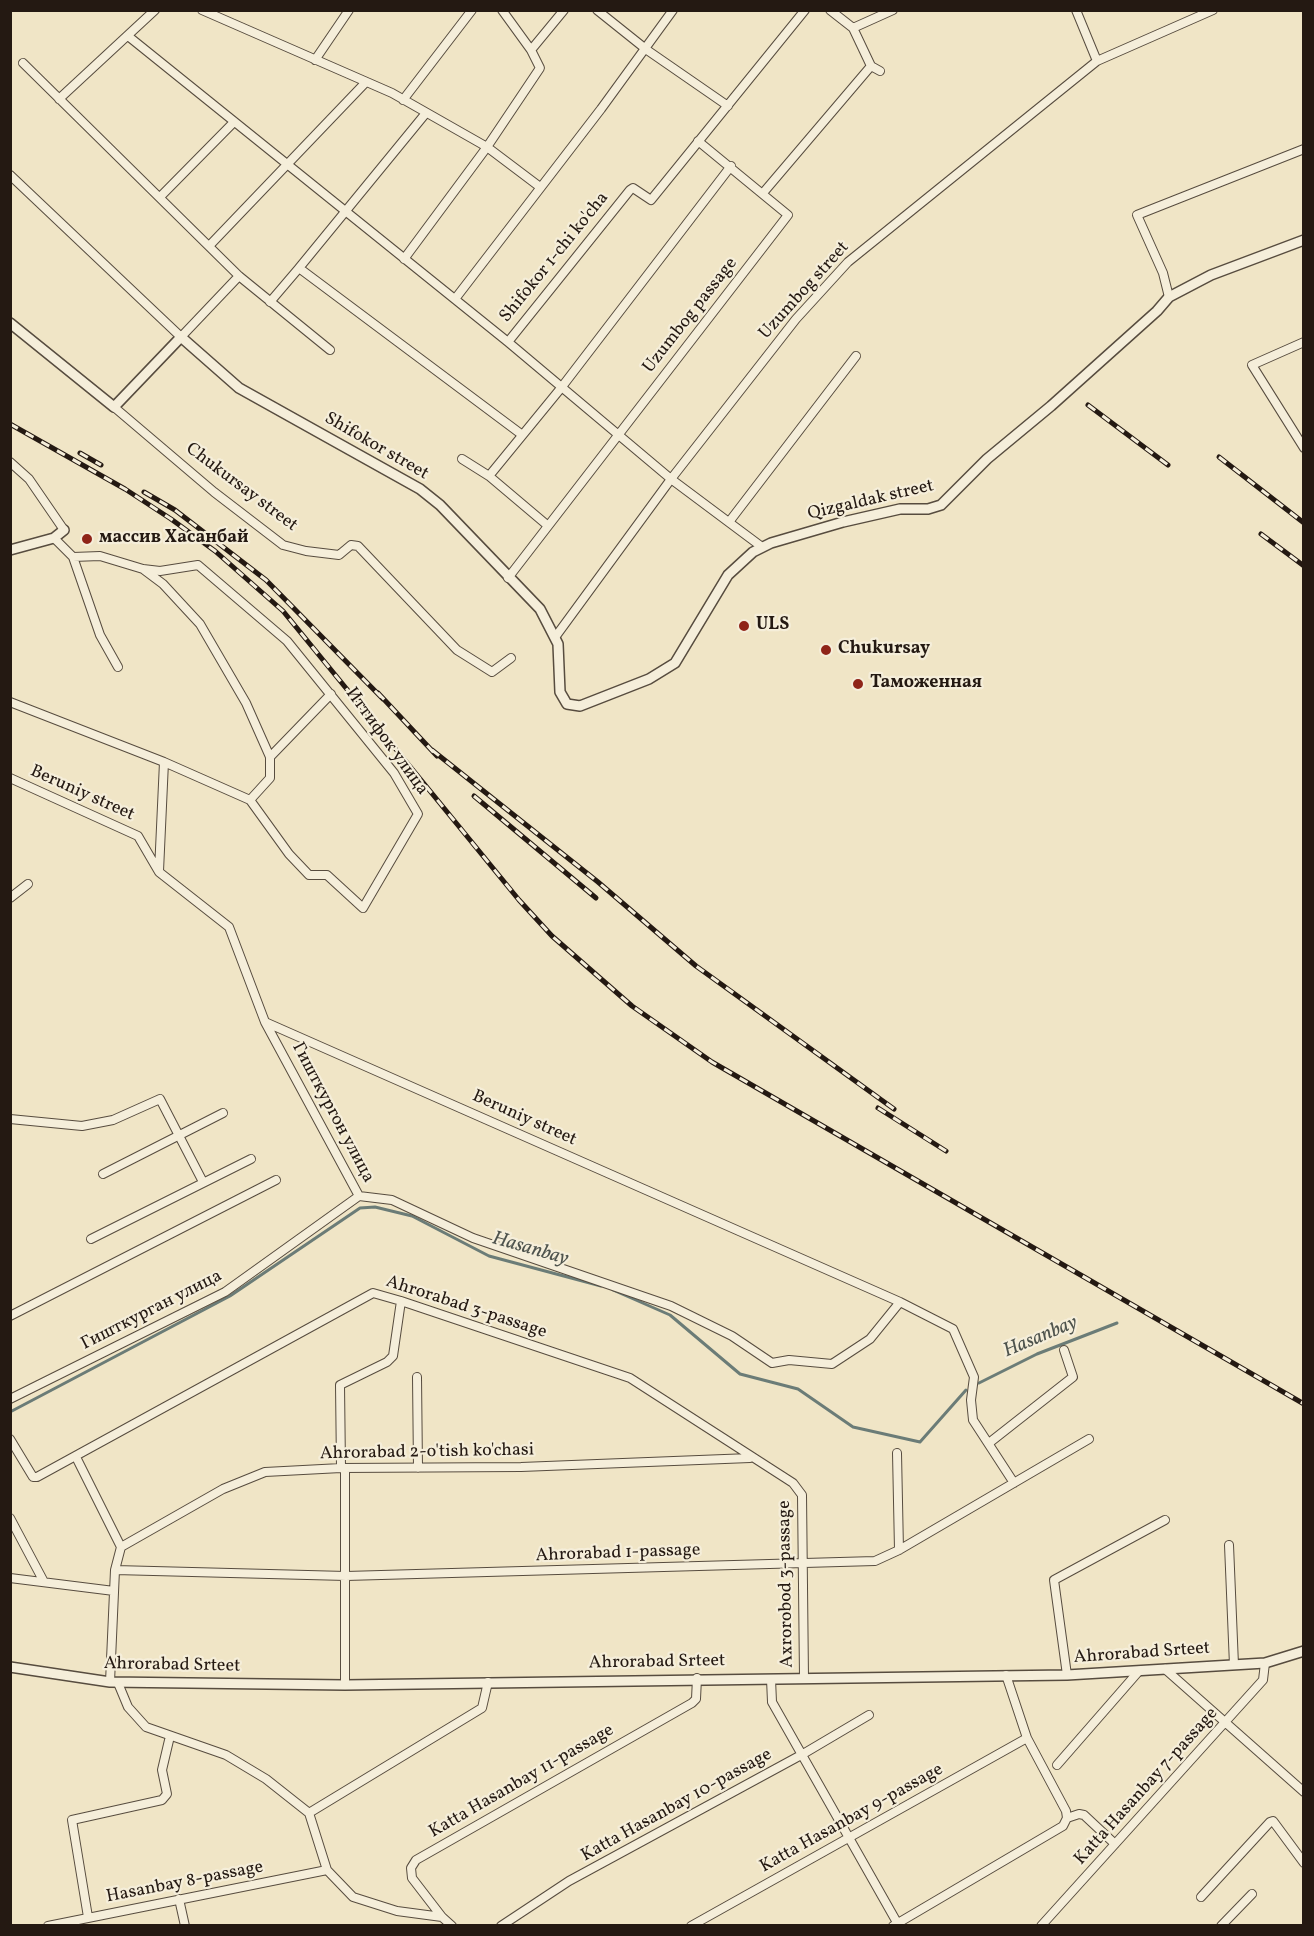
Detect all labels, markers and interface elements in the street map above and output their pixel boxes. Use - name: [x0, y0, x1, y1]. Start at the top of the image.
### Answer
- street label: Shifokor 1-chi ko'cha: [496, 188, 614, 328]
- street label: Uzumbog street: [755, 238, 855, 344]
- street label: Uzumbog passage: [639, 254, 743, 378]
- street label: Shifokor street: [320, 408, 432, 486]
- street label: Chukursay street: [181, 439, 301, 537]
- street label: Qizgaldak street: [806, 476, 936, 526]
- place label: массив Хасанбай: [99, 528, 249, 550]
- marker: массив Хасанбай: [80, 532, 94, 546]
- place label: ULS: [756, 615, 789, 637]
- marker: ULS: [737, 619, 751, 633]
- place label: Chukursay: [838, 639, 930, 661]
- marker: Chukursay: [819, 643, 833, 657]
- place label: Таможенная: [870, 673, 982, 695]
- marker: Таможенная: [851, 677, 865, 691]
- street label: Иттифок улица: [340, 684, 432, 800]
- street label: Beruniy street: [26, 761, 138, 827]
- street label: Гишткургон улица: [286, 1039, 378, 1187]
- street label: Beruniy street: [468, 1086, 580, 1152]
- water label: Hasanbay: [489, 1228, 571, 1272]
- street label: Гишткурган улица: [78, 1266, 226, 1356]
- street label: Ahrorabad 3-passage: [383, 1272, 549, 1344]
- water label: Hasanbay: [1000, 1312, 1082, 1364]
- street label: Ahrorabad 2-o'tish ko'chasi: [320, 1440, 534, 1466]
- street label: Axrorobod 3-passage: [775, 1500, 799, 1668]
- street label: Ahrorabad 1-passage: [535, 1540, 701, 1568]
- street label: Ahrorabad Srteet: [1073, 1638, 1211, 1670]
- street label: Ahrorabad Srteet: [589, 1651, 725, 1675]
- street label: Ahrorabad Srteet: [104, 1654, 240, 1678]
- street label: Katta Hasanbay 7-passage: [1071, 1704, 1223, 1870]
- street label: Katta Hasanbay 11-passage: [426, 1720, 618, 1844]
- street label: Katta Hasanbay 10-passage: [578, 1745, 776, 1867]
- street label: Katta Hasanbay 9-passage: [757, 1760, 947, 1878]
- street label: Hasanbay 8-passage: [105, 1857, 265, 1909]

